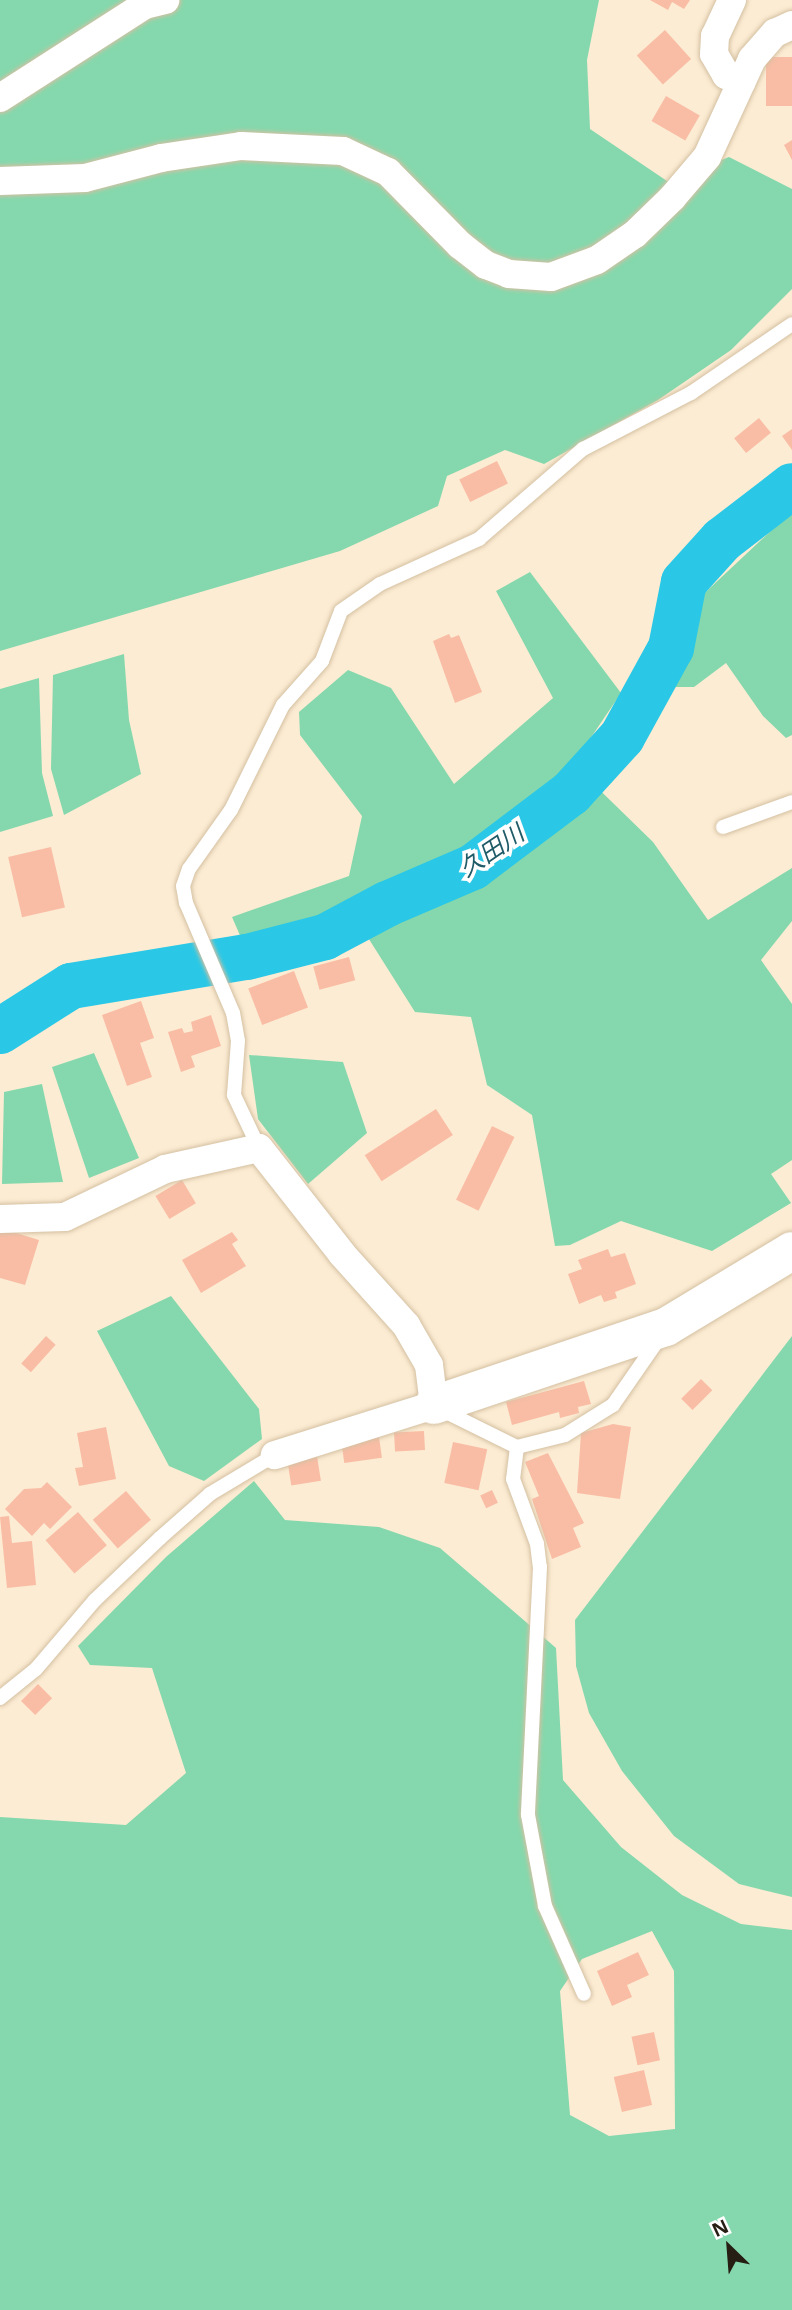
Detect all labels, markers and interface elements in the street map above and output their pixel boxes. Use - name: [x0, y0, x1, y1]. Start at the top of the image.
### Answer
- water label: 久田川: [453, 818, 529, 882]
- north arrow: [694, 2212, 764, 2282]
- text: N: [708, 2213, 733, 2243]

